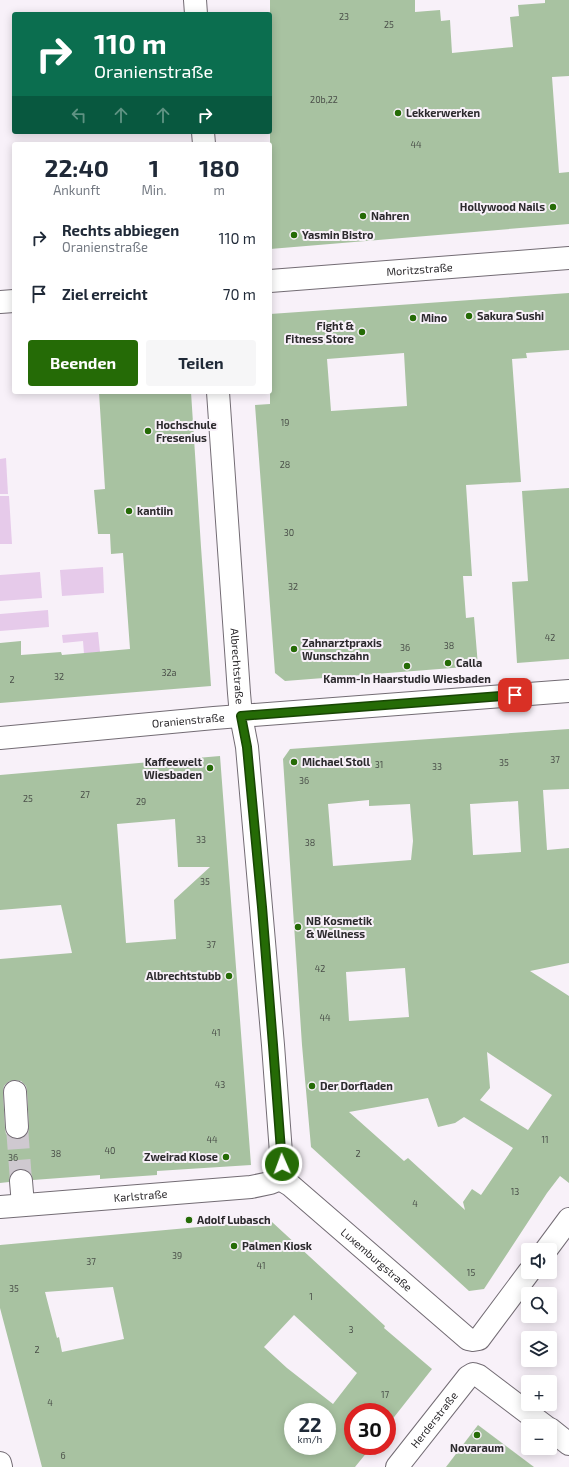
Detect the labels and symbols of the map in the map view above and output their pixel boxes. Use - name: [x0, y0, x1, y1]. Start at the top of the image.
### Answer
- house number: 23: [339, 11, 349, 22]
- house number: 25: [384, 19, 394, 30]
- house number: 20b,22: [310, 94, 338, 105]
- place label: Lekkerwerken: [406, 106, 480, 119]
- marker: Lekkerwerken: [393, 108, 403, 118]
- house number: 44: [410, 139, 422, 150]
- place label: Hollywood Nails: [460, 200, 545, 214]
- marker: Hollywood Nails: [548, 202, 558, 212]
- place label: Nahren: [371, 209, 409, 222]
- marker: Nahren: [358, 211, 368, 221]
- place label: Yasmin Bistro: [302, 228, 374, 241]
- marker: Yasmin Bistro: [289, 230, 299, 240]
- street label: Moritzstraße: [386, 260, 453, 278]
- place label: Sakura Sushi: [477, 309, 544, 322]
- place label: Mino: [421, 311, 448, 324]
- marker: Sakura Sushi: [464, 311, 474, 321]
- marker: Mino: [408, 313, 418, 323]
- place label: Fight & Fitness Store: [285, 319, 355, 345]
- marker: Fight & Fitness Store: [357, 327, 367, 337]
- house number: 19: [281, 417, 289, 428]
- place label: Hochschule Fresenius: [156, 418, 217, 444]
- marker: Hochschule Fresenius: [143, 426, 153, 436]
- house number: 28: [280, 459, 290, 470]
- place label: kantiin: [137, 504, 173, 517]
- marker: kantiin: [124, 506, 134, 516]
- house number: 30: [284, 527, 294, 538]
- house number: 32: [288, 581, 298, 592]
- street label: Albrechtstraße: [229, 628, 247, 705]
- house number: 42: [545, 632, 555, 643]
- place label: Zahnarztpraxis Wunschzahn: [302, 636, 382, 662]
- house number: 38: [444, 640, 454, 651]
- house number: 36: [400, 642, 410, 653]
- marker: Zahnarztpraxis Wunschzahn: [289, 644, 299, 654]
- place label: Calla: [456, 656, 482, 669]
- marker: Calla: [443, 658, 453, 668]
- marker: Kamm-In Haarstudio Wiesbaden: [402, 661, 412, 671]
- house number: 32a: [161, 667, 177, 678]
- house number: 32: [54, 671, 64, 682]
- place label: Kamm-In Haarstudio Wiesbaden: [323, 672, 491, 685]
- house number: 2: [9, 674, 15, 685]
- pin: [498, 678, 532, 712]
- street label: Oranienstraße: [151, 710, 225, 730]
- house number: 37: [550, 754, 560, 765]
- place label: Kaffeewelt Wiesbaden: [144, 755, 202, 781]
- place label: Michael Stoll: [302, 755, 371, 768]
- marker: Michael Stoll: [289, 757, 299, 767]
- house number: 35: [499, 757, 509, 768]
- house number: 31: [375, 759, 383, 770]
- house number: 33: [432, 761, 442, 772]
- marker: Kaffeewelt Wiesbaden: [205, 763, 215, 773]
- house number: 36: [299, 775, 309, 786]
- house number: 27: [80, 789, 90, 800]
- house number: 25: [23, 793, 33, 804]
- house number: 29: [136, 796, 146, 807]
- house number: 33: [196, 834, 206, 845]
- house number: 38: [305, 837, 315, 848]
- house number: 35: [200, 876, 210, 887]
- place label: NB Kosmetik & Wellness: [306, 914, 373, 940]
- marker: NB Kosmetik & Wellness: [293, 922, 303, 932]
- house number: 37: [206, 939, 216, 950]
- house number: 42: [315, 963, 325, 974]
- place label: Albrechtstubb: [146, 969, 221, 982]
- marker: Albrechtstubb: [224, 971, 234, 981]
- house number: 44: [319, 1012, 331, 1023]
- house number: 41: [211, 1027, 221, 1038]
- house number: 43: [215, 1079, 225, 1090]
- place label: Der Dorfladen: [320, 1079, 393, 1092]
- marker: Der Dorfladen: [307, 1081, 317, 1091]
- house number: 44: [206, 1134, 218, 1145]
- house number: 11: [541, 1134, 549, 1145]
- position arrow: [261, 1143, 303, 1185]
- house number: 40: [105, 1145, 115, 1156]
- house number: 38: [51, 1148, 61, 1159]
- house number: 2: [355, 1148, 361, 1159]
- place label: Zweirad Klose: [144, 1150, 218, 1163]
- house number: 36: [8, 1152, 18, 1163]
- marker: Zweirad Klose: [221, 1152, 231, 1162]
- house number: 13: [511, 1186, 519, 1197]
- street label: Karlstraße: [113, 1187, 168, 1204]
- house number: 4: [412, 1198, 418, 1209]
- place label: Adolf Lubasch: [197, 1213, 271, 1226]
- marker: Adolf Lubasch: [184, 1215, 194, 1225]
- street label: Luxemburgstraße: [339, 1225, 415, 1294]
- place label: Palmen Kiosk: [242, 1239, 313, 1252]
- marker: Palmen Kiosk: [229, 1241, 239, 1251]
- house number: 39: [172, 1250, 182, 1261]
- house number: 37: [86, 1256, 96, 1267]
- house number: 41: [256, 1260, 266, 1271]
- house number: 15: [467, 1267, 475, 1278]
- house number: 35: [9, 1283, 19, 1294]
- house number: 1: [309, 1291, 313, 1302]
- house number: 3: [348, 1324, 354, 1335]
- house number: 2: [34, 1344, 40, 1355]
- house number: 17: [381, 1389, 389, 1400]
- street label: Herderstraße: [408, 1389, 460, 1450]
- house number: 4: [47, 1397, 53, 1408]
- speed limit sign: 30: [344, 1403, 396, 1455]
- marker: Novaraum: [472, 1430, 482, 1440]
- place label: Novaraum: [450, 1441, 504, 1454]
- house number: 6: [60, 1450, 66, 1461]

